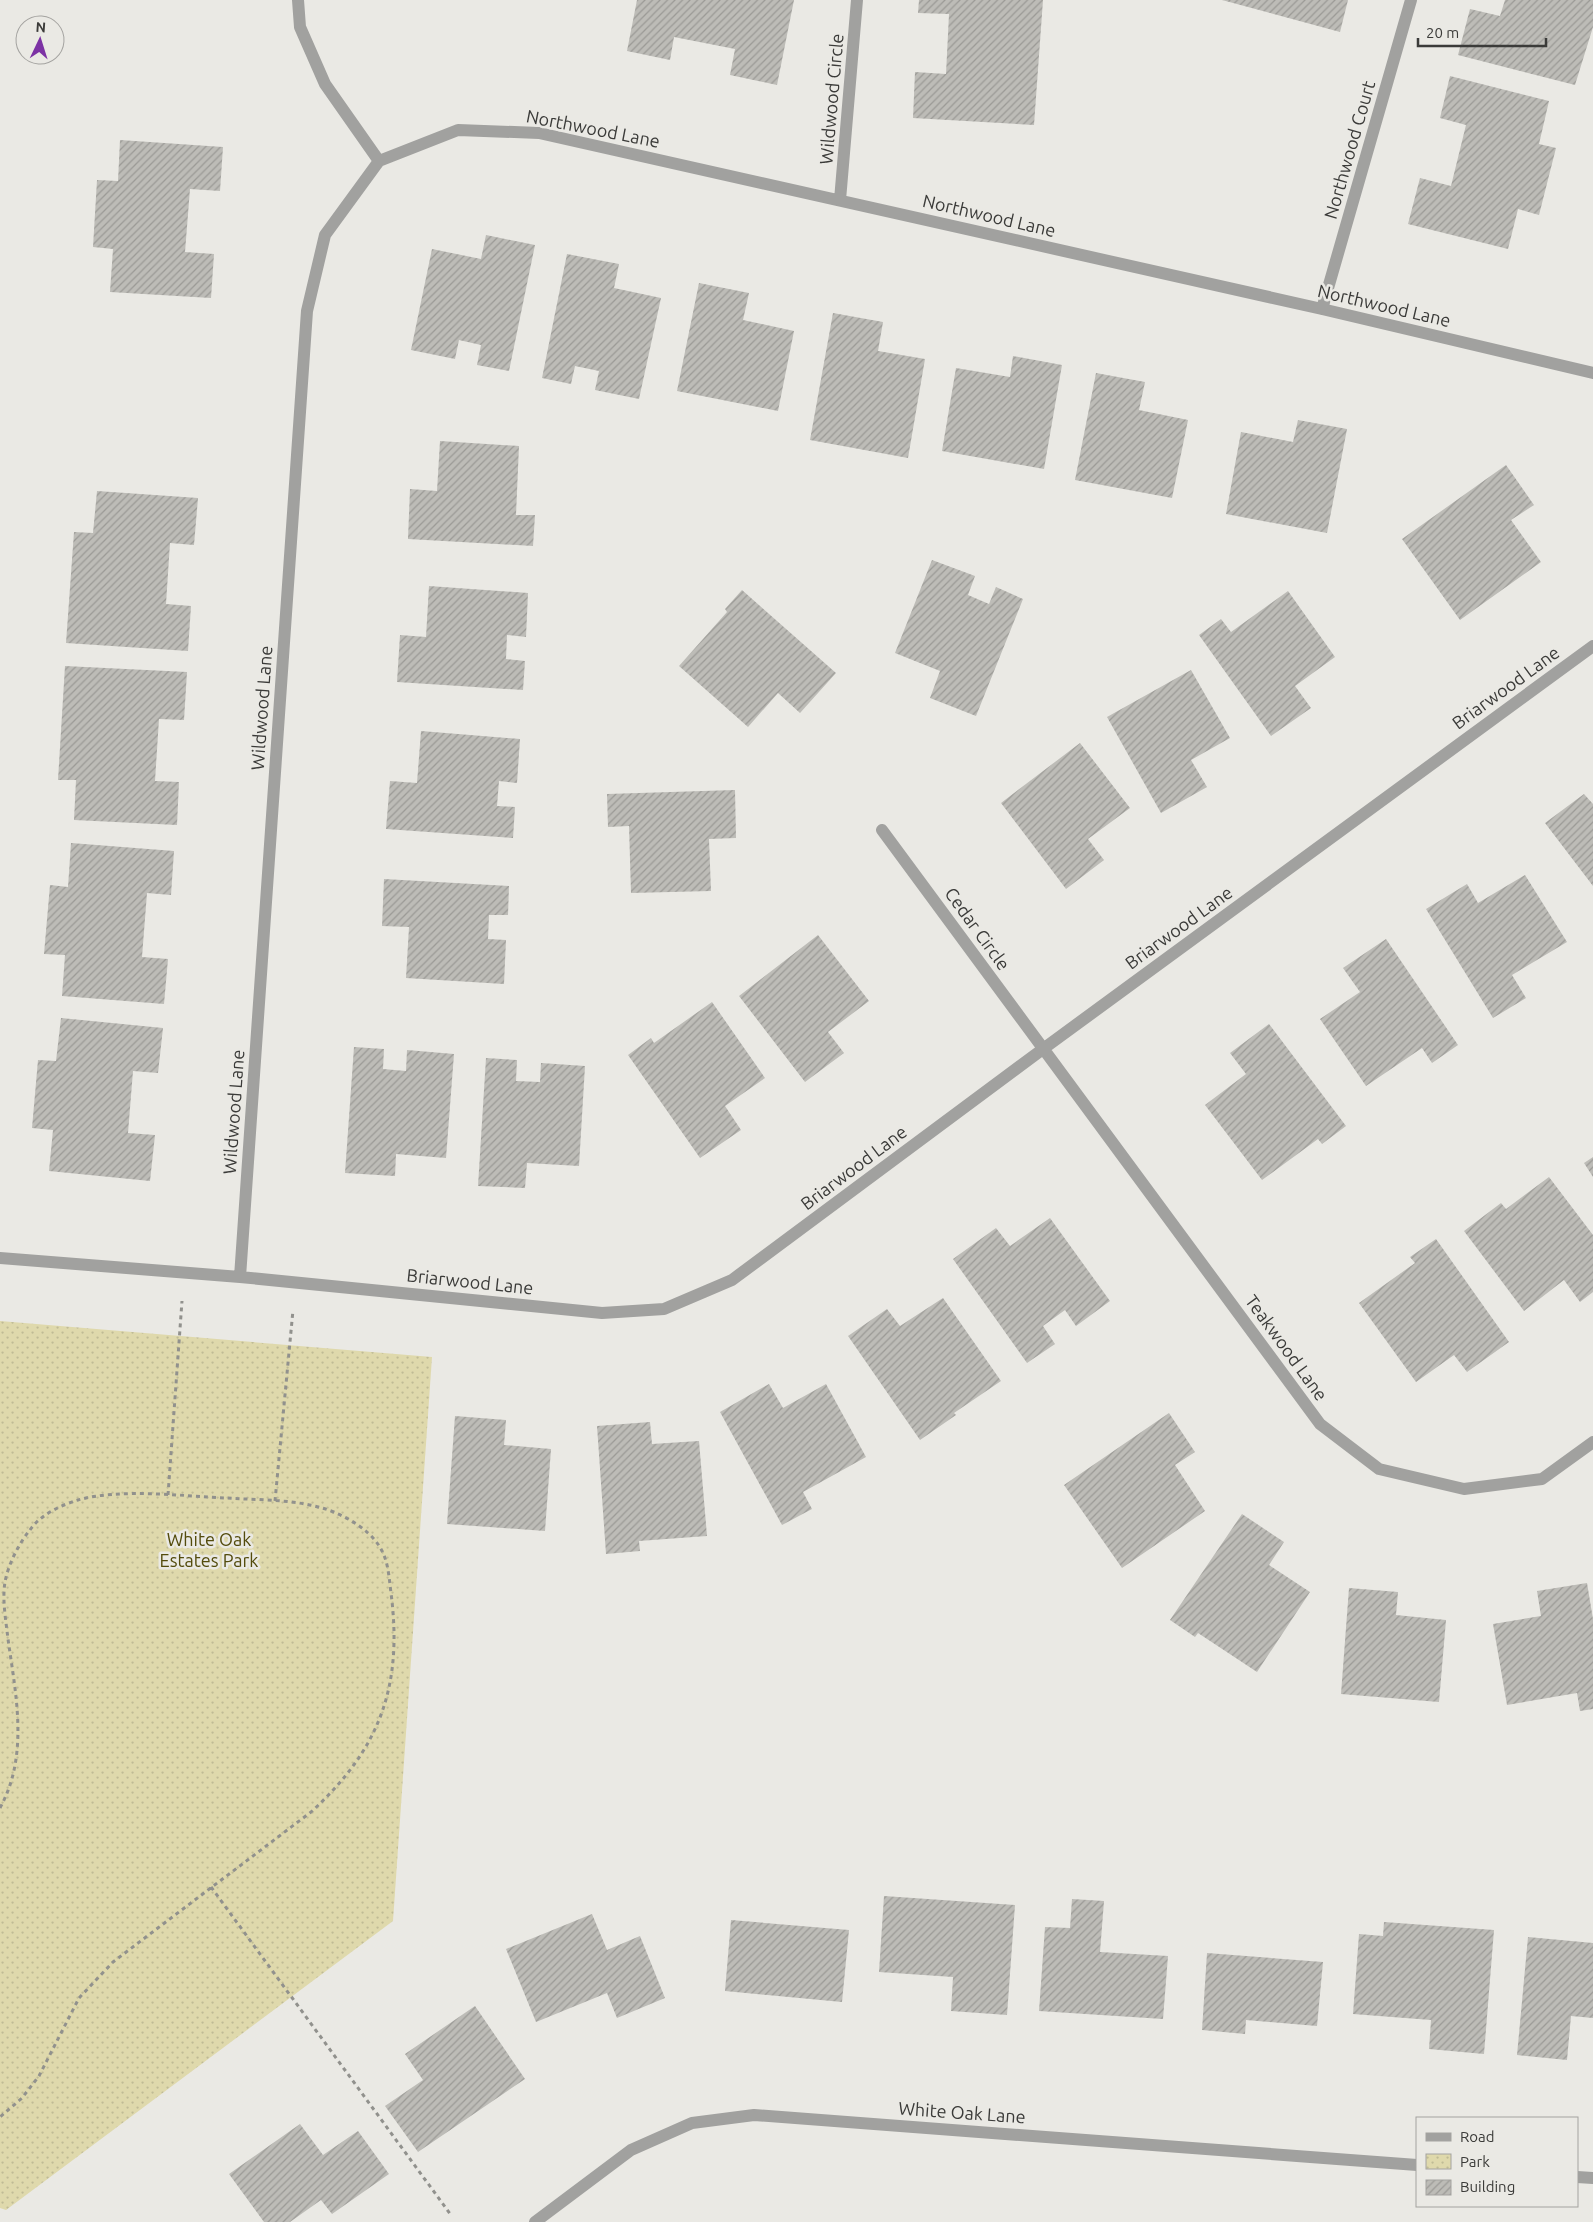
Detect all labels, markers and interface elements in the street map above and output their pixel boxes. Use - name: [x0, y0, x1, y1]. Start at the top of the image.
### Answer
- north arrow: [15, 15, 65, 65]
- scale bar: [1418, 15, 1546, 47]
- text: N: [35, 19, 47, 35]
- text: 20 m: [1426, 24, 1459, 41]
- street label: Wildwood Circle: [815, 33, 847, 165]
- street label: Northwood Court: [1320, 78, 1378, 221]
- street label: Northwood Lane: [525, 105, 662, 151]
- street label: Northwood Lane: [921, 190, 1058, 240]
- street label: Northwood Lane: [1316, 280, 1453, 330]
- street label: Briarwood Lane: [1448, 642, 1563, 733]
- street label: Wildwood Lane: [247, 645, 275, 771]
- street label: Briarwood Lane: [1121, 882, 1236, 973]
- street label: Cedar Circle: [941, 883, 1014, 973]
- street label: Wildwood Lane: [219, 1049, 247, 1175]
- street label: Briarwood Lane: [797, 1121, 910, 1214]
- street label: Briarwood Lane: [406, 1264, 534, 1298]
- street label: Teakwood Lane: [1242, 1291, 1332, 1404]
- park label: White Oak Estates Park: [160, 1529, 258, 1570]
- street label: White Oak Lane: [898, 2098, 1026, 2126]
- legend: [1416, 2117, 1578, 2207]
- text: Road: [1460, 2128, 1495, 2145]
- text: Park: [1460, 2153, 1490, 2170]
- text: Building: [1460, 2178, 1515, 2195]

